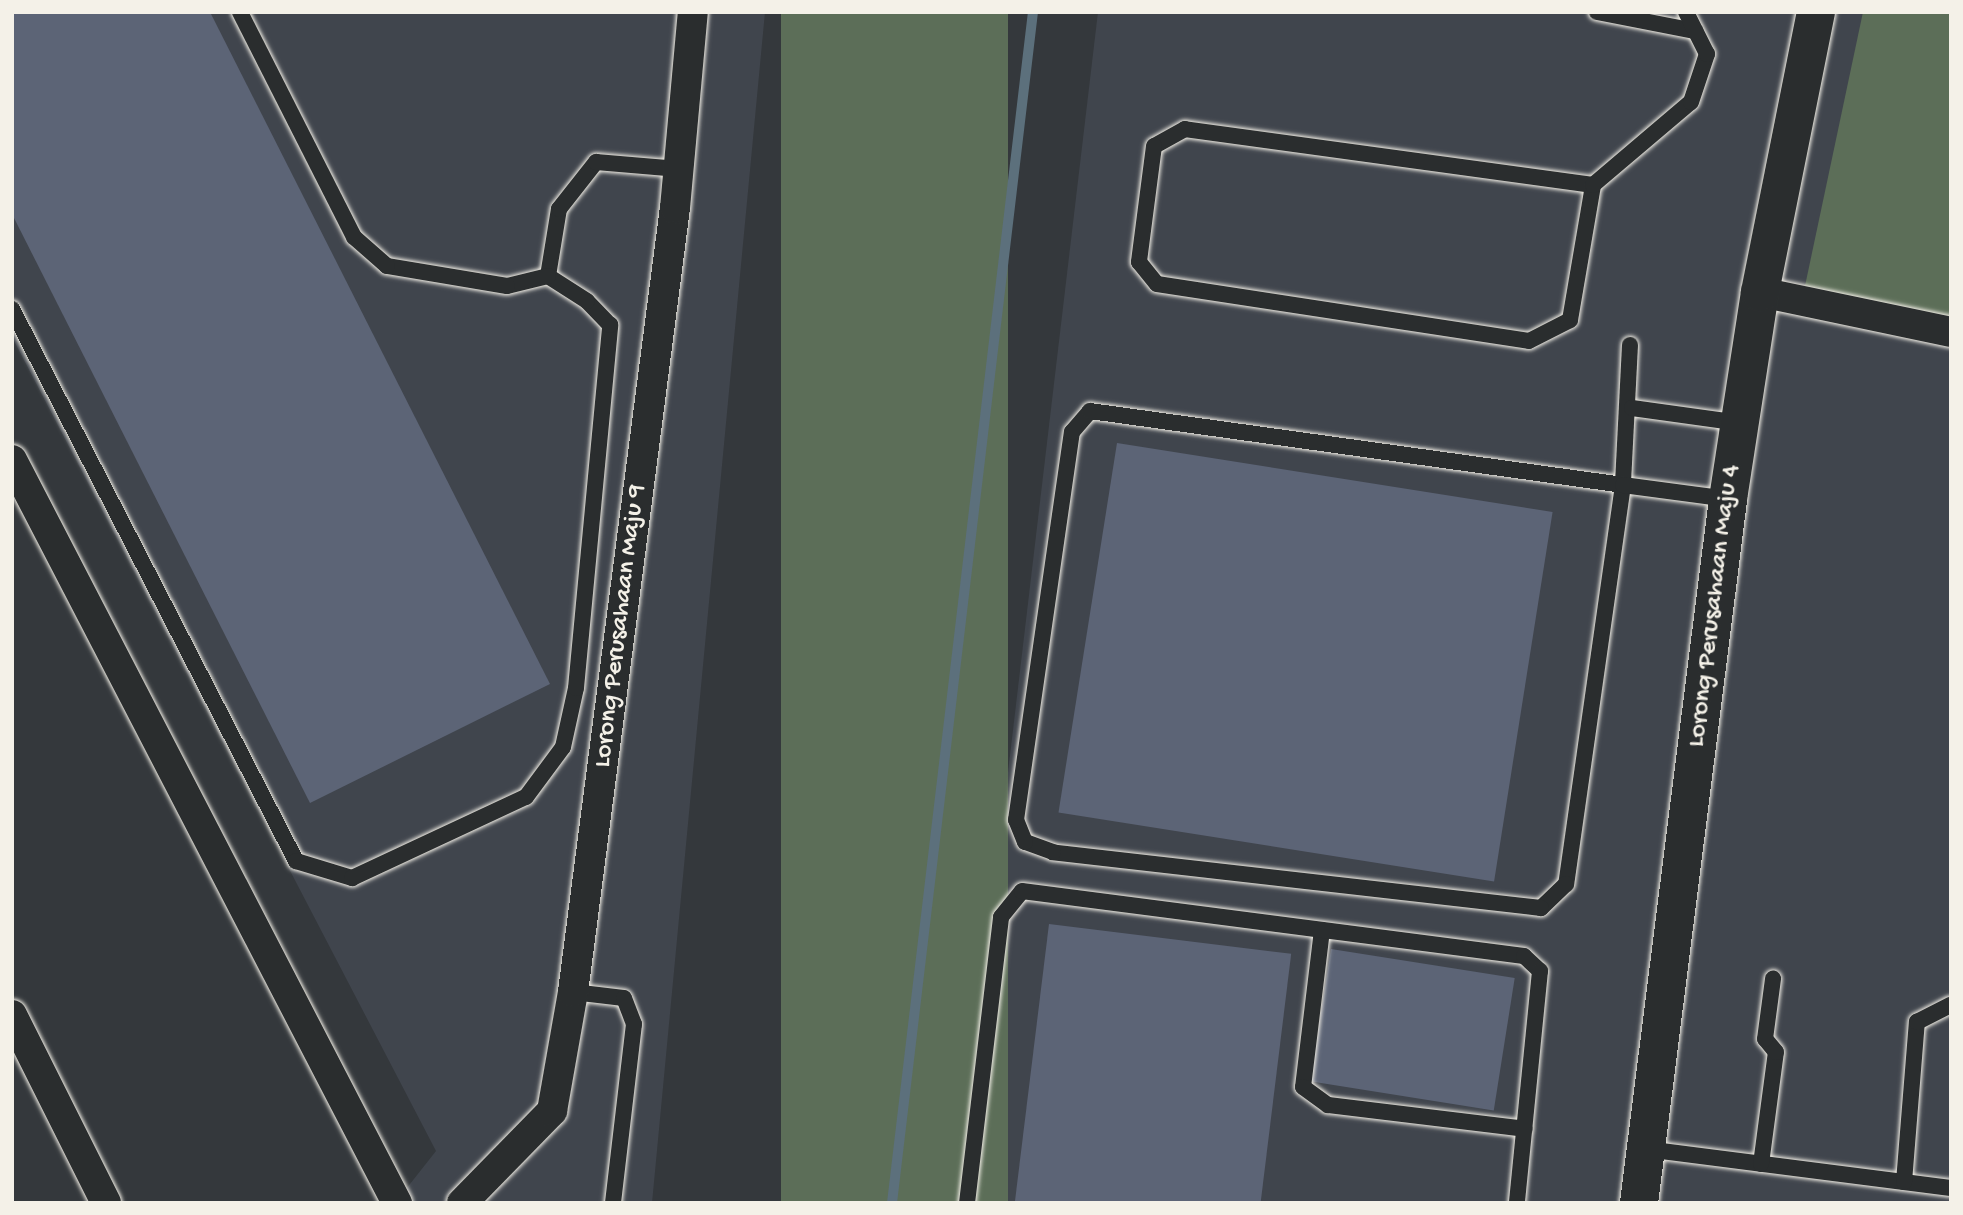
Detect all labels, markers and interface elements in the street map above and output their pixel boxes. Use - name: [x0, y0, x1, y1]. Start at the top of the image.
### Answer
- street label: Lorong Perusahaan Maju 4: [1682, 463, 1748, 749]
- street label: Lorong Perusahaan Maju 9: [588, 483, 654, 769]

